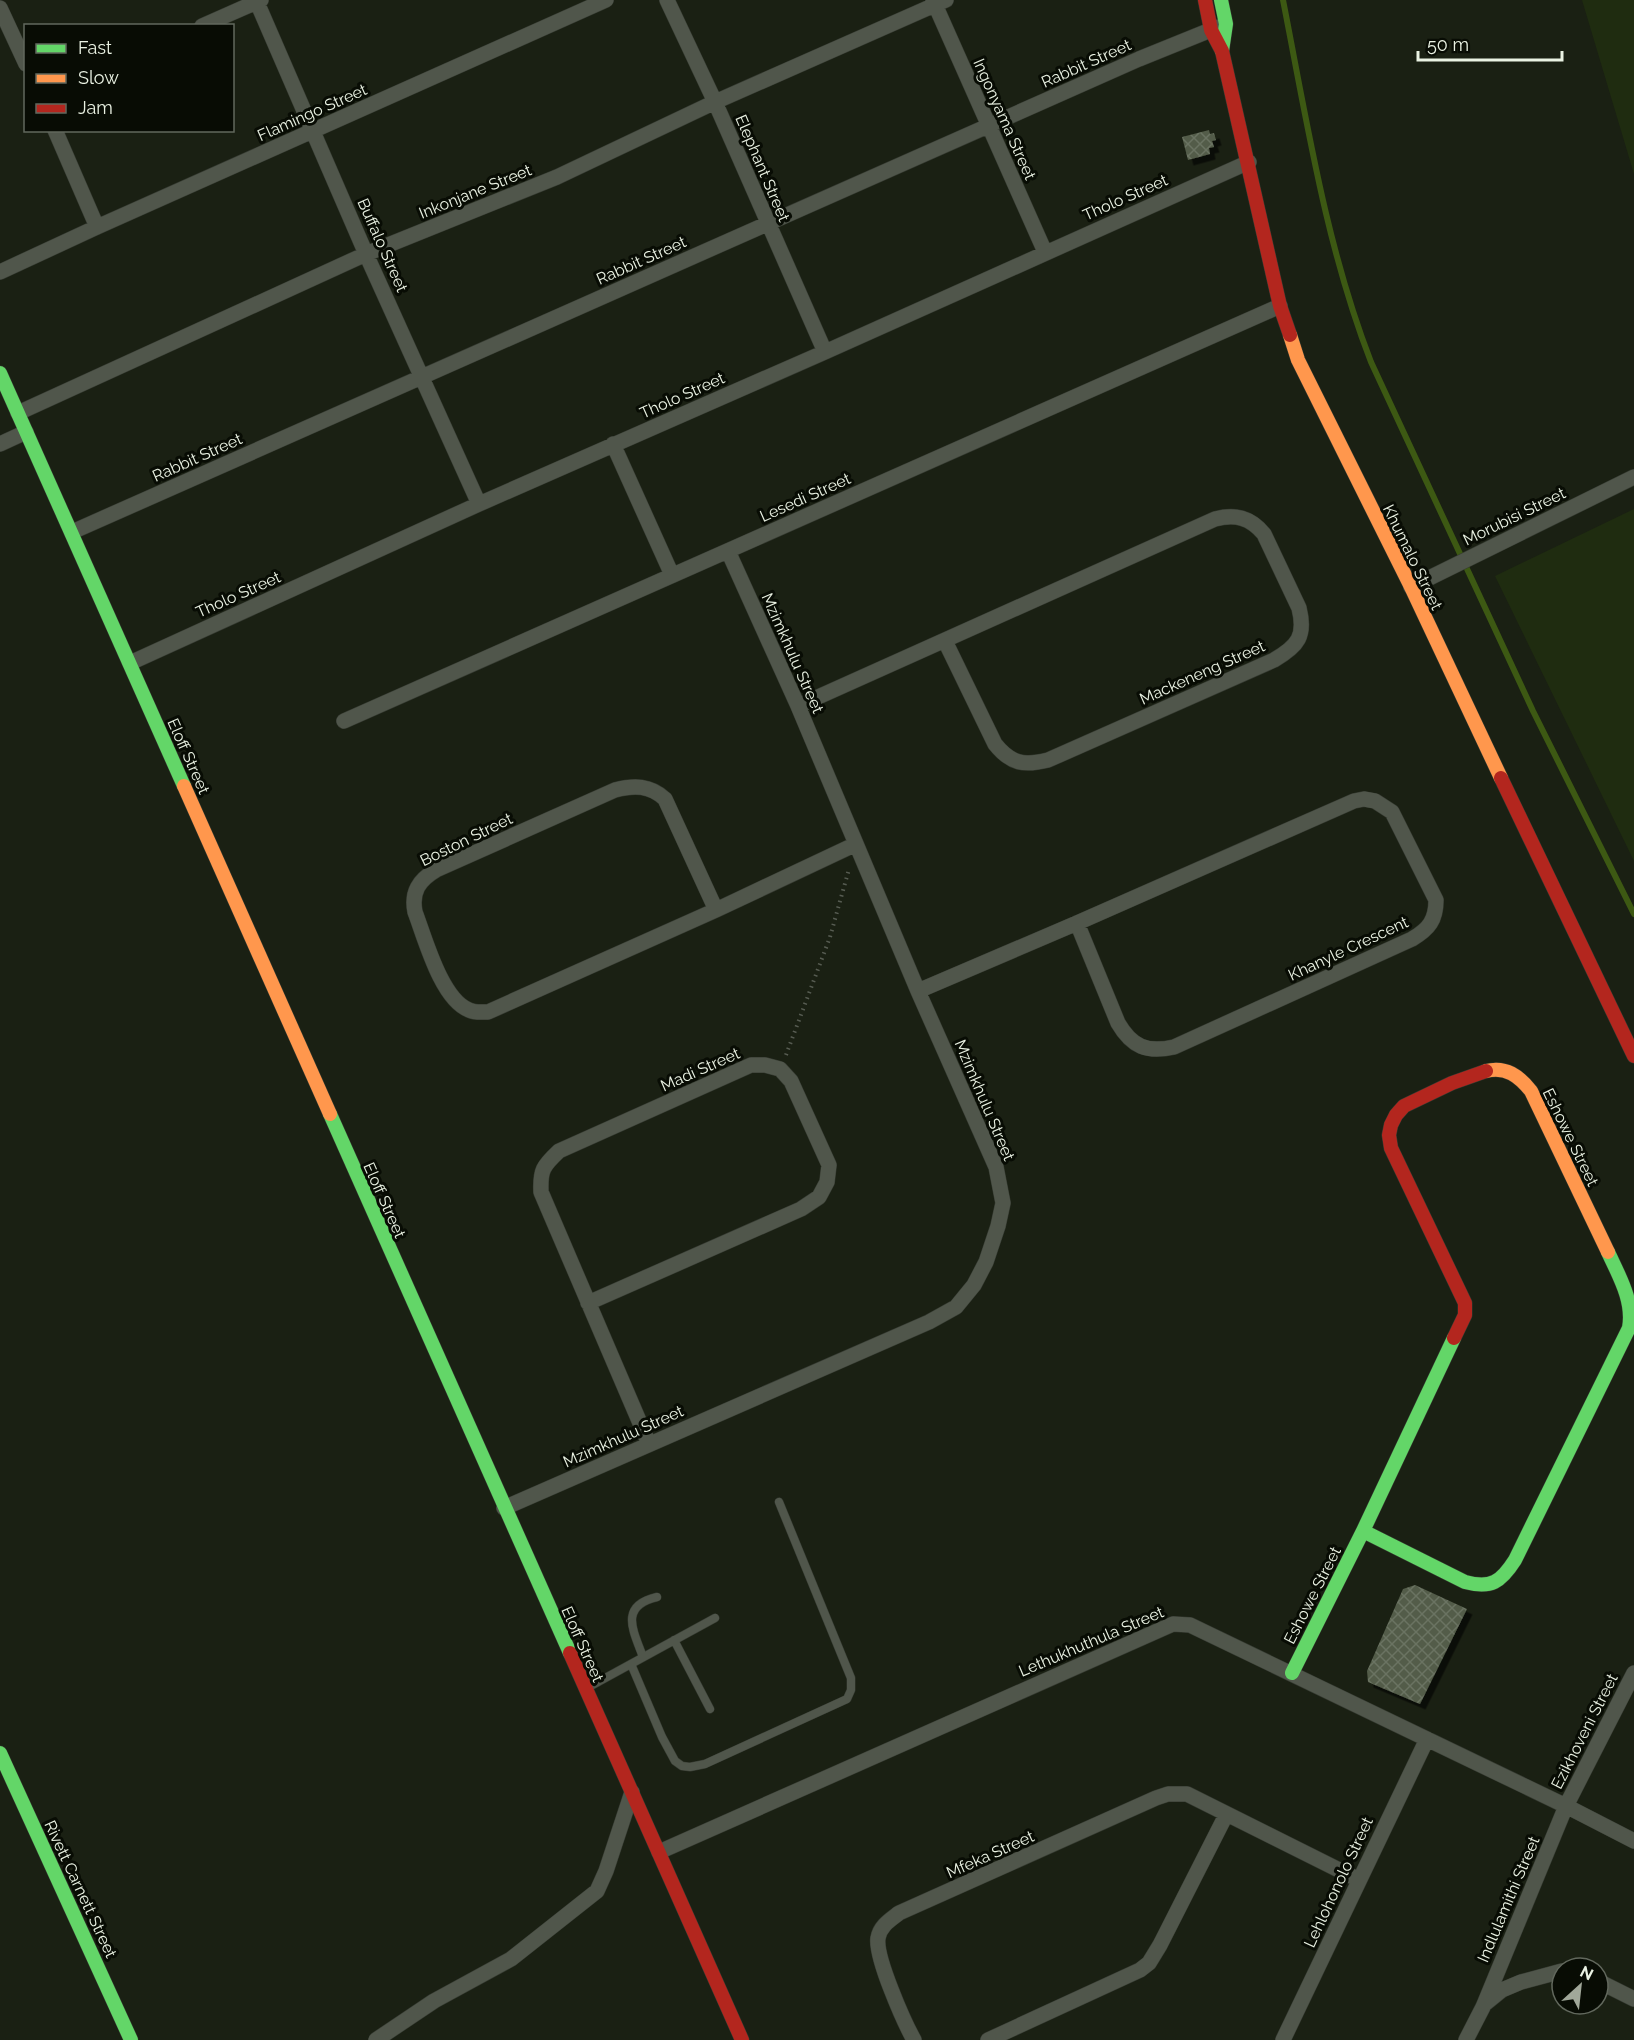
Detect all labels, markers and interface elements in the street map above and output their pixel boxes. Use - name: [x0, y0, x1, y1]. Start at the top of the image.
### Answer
- legend: [24, 24, 234, 132]
- scale bar: [1418, 24, 1562, 62]
- text: 50 m: [1427, 34, 1469, 55]
- street label: Rabbit Street: [1038, 35, 1135, 92]
- text: Fast: [78, 37, 112, 58]
- street label: Ingonyama Street: [969, 56, 1040, 183]
- text: Slow: [78, 67, 119, 88]
- street label: Flamingo Street: [254, 80, 370, 145]
- text: Jam: [78, 97, 113, 118]
- street label: Elephant Street: [731, 112, 794, 225]
- street label: Inkonjane Street: [416, 160, 535, 223]
- street label: Tholo Street: [1080, 170, 1171, 225]
- street label: Buffalo Street: [353, 195, 412, 296]
- street label: Rabbit Street: [593, 232, 690, 289]
- street label: Tholo Street: [637, 368, 728, 423]
- street label: Rabbit Street: [149, 429, 246, 486]
- street label: Lesedi Street: [757, 469, 854, 526]
- street label: Morubisi Street: [1460, 483, 1569, 549]
- street label: Khumalo Street: [1379, 501, 1447, 614]
- street label: Tholo Street: [193, 567, 284, 622]
- street label: Mzimkhulu Street: [757, 590, 828, 717]
- street label: Mackeneng Street: [1137, 636, 1268, 709]
- street label: Eloff Street: [163, 715, 214, 798]
- street label: Boston Street: [417, 809, 516, 870]
- street label: Khanyle Crescent: [1285, 912, 1412, 985]
- street label: Mzimkhulu Street: [950, 1037, 1019, 1164]
- street label: Madi Street: [658, 1043, 743, 1095]
- street label: Eshowe Street: [1539, 1085, 1603, 1190]
- street label: Eloff Street: [359, 1159, 410, 1242]
- street label: Mzimkhulu Street: [560, 1401, 687, 1472]
- street label: Eshowe Street: [1280, 1543, 1345, 1647]
- street label: Lethukhuthula Street: [1016, 1602, 1167, 1681]
- street label: Eloff Street: [557, 1603, 608, 1686]
- street label: Ezikhoveni Street: [1547, 1670, 1622, 1792]
- street label: Lehlohonolo Street: [1300, 1813, 1377, 1950]
- street label: Rivett Carnett Street: [40, 1818, 121, 1961]
- street label: Mfeka Street: [943, 1826, 1038, 1882]
- street label: Indlulamithi Street: [1473, 1833, 1544, 1965]
- north arrow: [1550, 1956, 1610, 2016]
- text: N: [1577, 1962, 1596, 1984]

